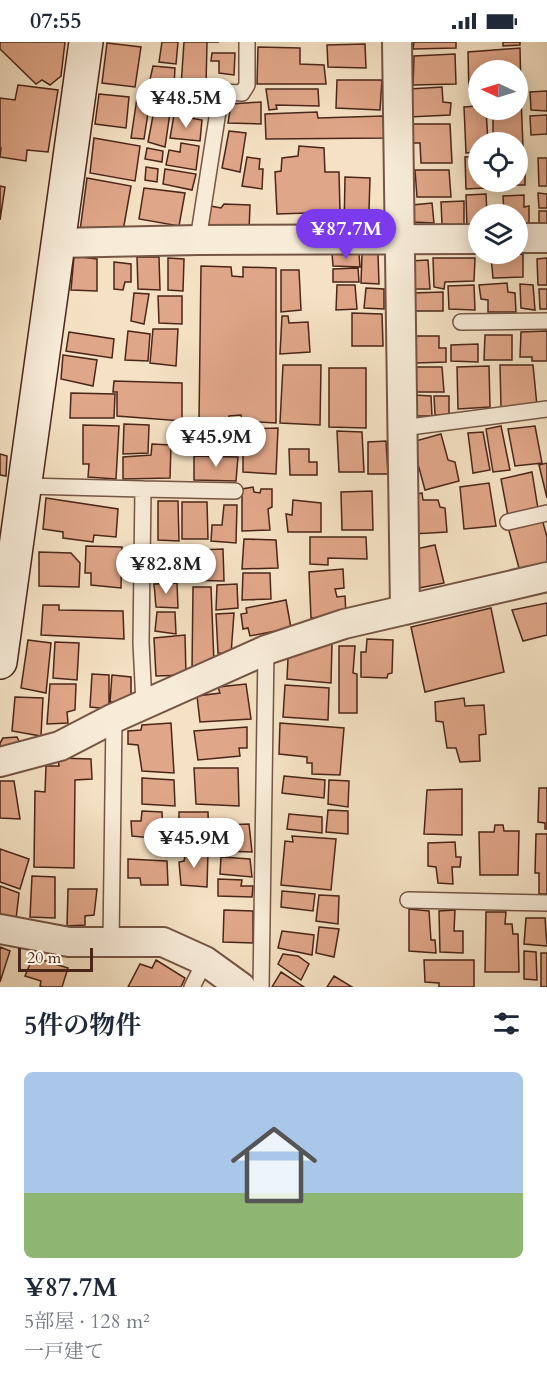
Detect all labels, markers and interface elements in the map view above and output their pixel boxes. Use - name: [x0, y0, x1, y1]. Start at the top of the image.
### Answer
- text: 07:55: [30, 6, 81, 36]
- north arrow: [468, 60, 528, 120]
- map controls: [468, 60, 528, 264]
- pin: ¥48.5M: [137, 78, 235, 129]
- text: ¥48.5M: [150, 84, 222, 111]
- button: locate: [468, 132, 528, 192]
- button: layers: [468, 204, 528, 264]
- pin: ¥87.7M: [297, 209, 395, 260]
- text: ¥87.7M: [310, 215, 382, 242]
- pin: ¥45.9M: [167, 417, 265, 468]
- text: ¥45.9M: [180, 423, 252, 450]
- pin: ¥82.8M: [117, 544, 215, 595]
- text: ¥82.8M: [130, 550, 202, 577]
- pin: ¥45.9M: [145, 818, 243, 869]
- text: ¥45.9M: [158, 824, 230, 851]
- scale bar: [18, 945, 93, 972]
- text: 20 m: [27, 947, 61, 969]
- icon: filters: [490, 1007, 523, 1040]
- text: 5件の物件: [24, 1008, 141, 1043]
- icon: home: [220, 1111, 328, 1219]
- text: ¥87.7M: [24, 1270, 117, 1305]
- text: 5部屋 · 128 m²: [24, 1308, 150, 1335]
- text: 一戸建て: [24, 1338, 104, 1365]

